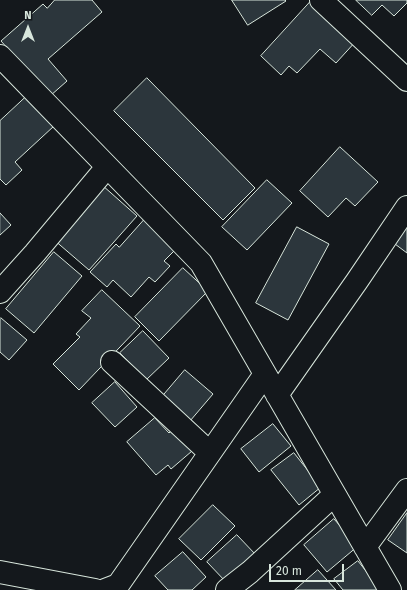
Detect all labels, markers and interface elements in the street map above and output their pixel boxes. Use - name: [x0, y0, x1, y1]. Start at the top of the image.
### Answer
- north arrow: [8, 8, 48, 48]
- text: N: [24, 9, 32, 22]
- scale bar: [271, 556, 346, 582]
- text: 20 m: [276, 564, 302, 578]

